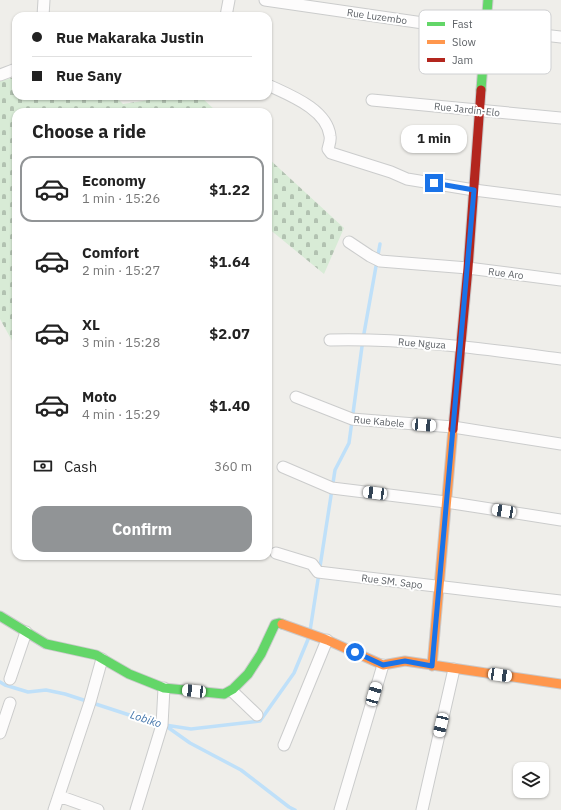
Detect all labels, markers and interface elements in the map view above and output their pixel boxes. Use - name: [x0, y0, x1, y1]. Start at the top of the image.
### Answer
- street label: Rue Luzembo: [346, 6, 408, 27]
- legend: [419, 10, 551, 74]
- text: Fast: [452, 17, 473, 31]
- text: Rue Makaraka Justin: [56, 28, 204, 47]
- text: Slow: [452, 35, 476, 49]
- text: Jam: [452, 53, 473, 67]
- text: Rue Sany: [56, 66, 122, 85]
- street label: Rue Jardin-Elo: [433, 100, 501, 119]
- text: Choose a ride: [32, 120, 146, 143]
- callout: 1 min: [401, 125, 467, 153]
- text: 1 min: [417, 130, 451, 147]
- icon: car: [34, 171, 70, 207]
- text: Economy: [82, 171, 146, 190]
- route end: [425, 174, 443, 192]
- text: $1.22: [209, 180, 250, 199]
- text: 1 min · 15:26: [82, 190, 160, 207]
- icon: car: [34, 243, 70, 279]
- text: Comfort: [82, 243, 139, 262]
- text: $1.64: [209, 252, 250, 271]
- text: 2 min · 15:27: [82, 262, 160, 279]
- street label: Rue Aro: [487, 265, 525, 282]
- icon: car: [34, 315, 70, 351]
- text: XL: [82, 315, 100, 334]
- text: $2.07: [209, 324, 250, 343]
- text: 3 min · 15:28: [82, 334, 160, 351]
- street label: Rue Nguza: [398, 335, 447, 352]
- icon: car: [34, 387, 70, 423]
- text: Moto: [82, 387, 117, 406]
- text: $1.40: [209, 396, 250, 415]
- text: 4 min · 15:29: [82, 406, 160, 423]
- street label: Rue Kabele: [353, 413, 405, 430]
- car: [412, 418, 436, 432]
- icon: cash: [32, 455, 54, 477]
- text: Cash: [64, 457, 97, 476]
- text: 360 m: [214, 458, 252, 475]
- car: [362, 486, 388, 500]
- car: [491, 503, 517, 519]
- button: Confirm: [32, 506, 252, 552]
- street label: Rue SM. Sapo: [361, 571, 424, 592]
- route start: [346, 643, 364, 661]
- car: [487, 667, 513, 683]
- car: [365, 681, 383, 707]
- car: [181, 684, 207, 698]
- water label: Lobiko: [129, 707, 163, 731]
- car: [432, 712, 450, 738]
- map controls: [513, 762, 549, 798]
- button: layers: [513, 762, 549, 798]

